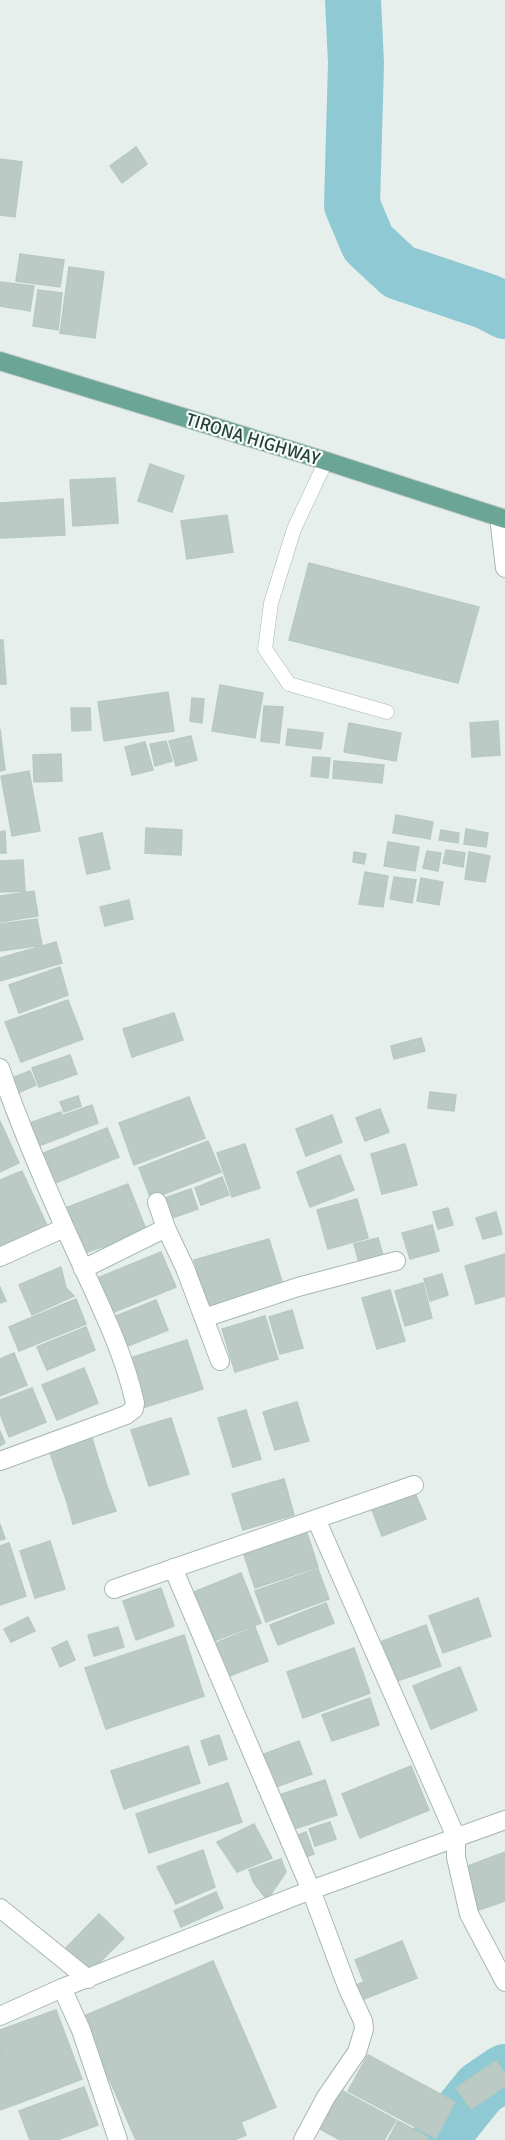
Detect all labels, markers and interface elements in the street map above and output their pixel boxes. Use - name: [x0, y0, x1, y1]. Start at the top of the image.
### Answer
- street label: TIRONA HIGHWAY: [183, 408, 323, 470]

